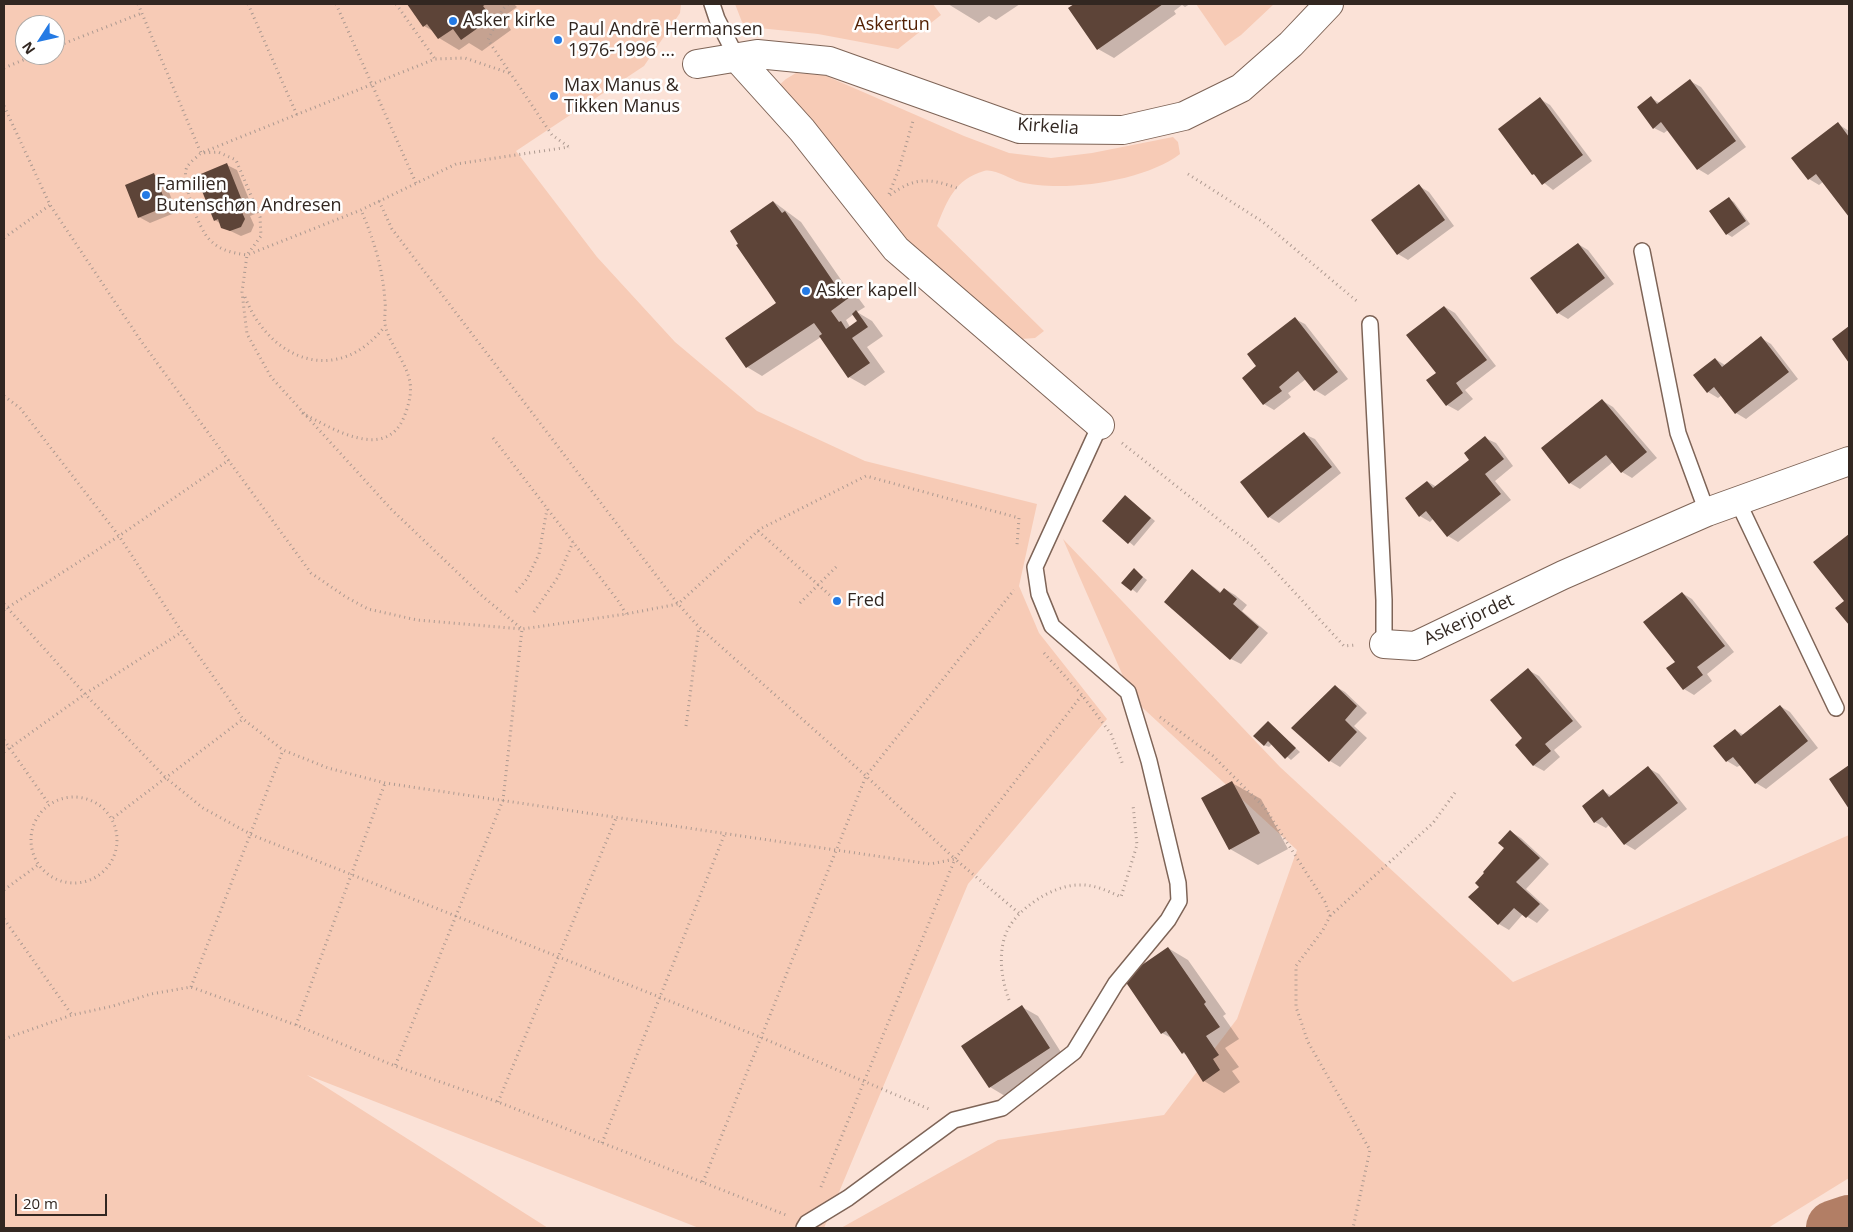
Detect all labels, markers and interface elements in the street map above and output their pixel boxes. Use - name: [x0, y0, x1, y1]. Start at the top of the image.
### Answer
- place label: Asker kirke: [463, 10, 555, 32]
- park label: Askertun: [854, 14, 930, 36]
- north arrow: [15, 15, 65, 65]
- marker: Asker kirke: [447, 15, 459, 27]
- place label: Paul Andrē Hermansen 1976-1996 ...: [568, 19, 763, 62]
- marker: Paul Andrē Hermansen 1976-1996 ...: [552, 34, 564, 46]
- text: N: [17, 38, 39, 58]
- place label: Max Manus & Tikken Manus: [564, 75, 680, 118]
- marker: Max Manus & Tikken Manus: [548, 90, 560, 102]
- street label: Kirkelia: [1017, 114, 1079, 140]
- place label: Familien Butenschøn Andresen: [156, 174, 342, 216]
- marker: Familien Butenschøn Andresen: [140, 189, 152, 201]
- place label: Asker kapell: [816, 280, 917, 302]
- marker: Asker kapell: [800, 285, 812, 297]
- place label: Fred: [847, 590, 885, 612]
- street label: Askerjordet: [1420, 590, 1518, 650]
- marker: Fred: [831, 595, 843, 607]
- scale bar: [18, 1184, 110, 1216]
- text: 20 m: [23, 1193, 58, 1213]

